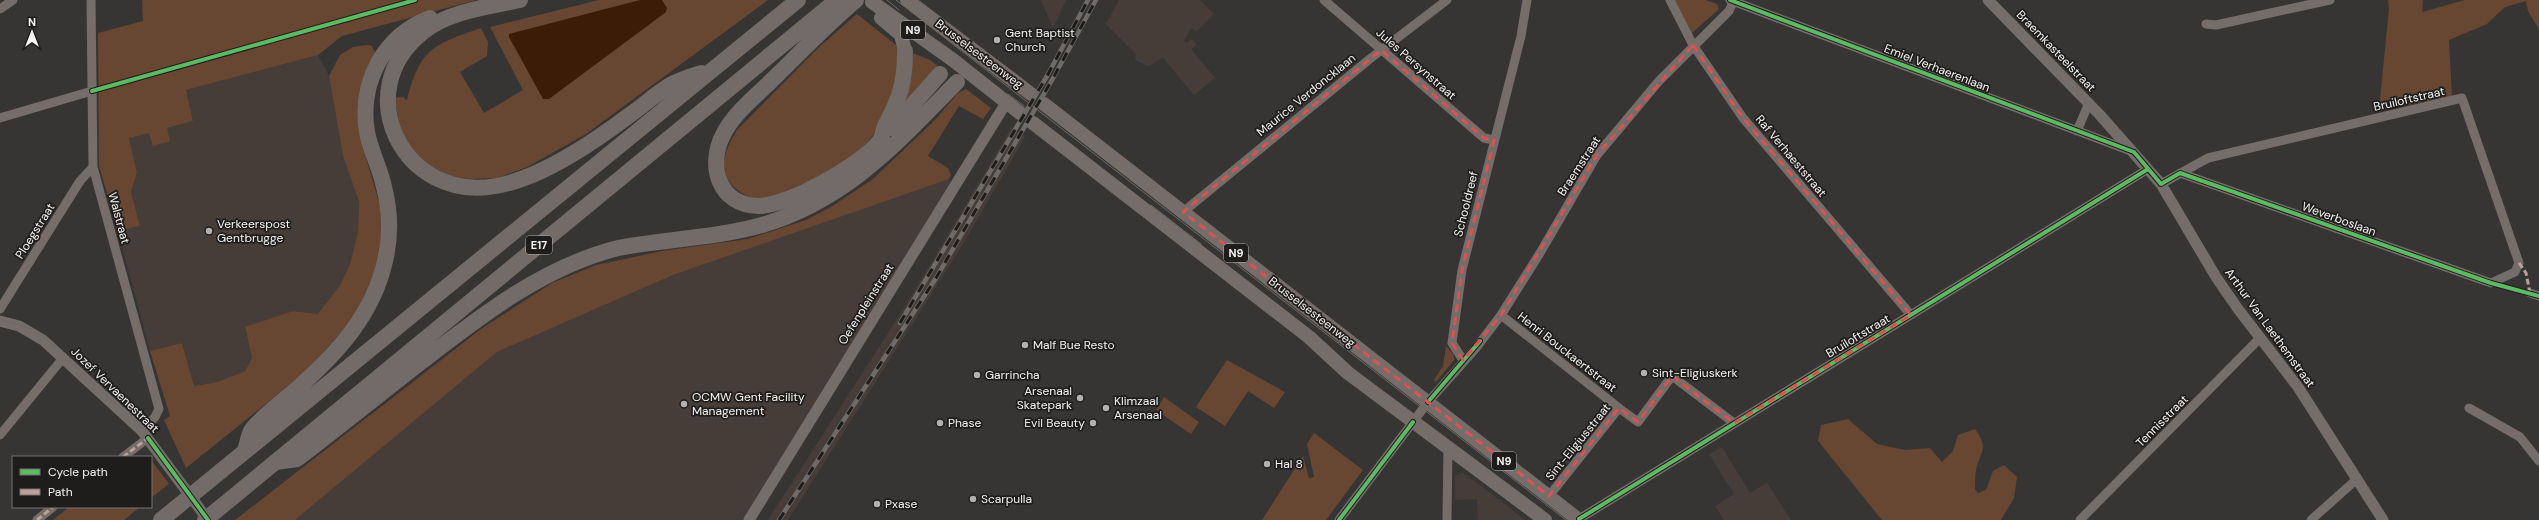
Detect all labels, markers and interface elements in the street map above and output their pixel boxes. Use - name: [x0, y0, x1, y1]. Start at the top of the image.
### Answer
- street label: Braemkasteelstraat: [2013, 7, 2099, 95]
- north arrow: [12, 12, 52, 52]
- text: N: [28, 15, 36, 29]
- street label: Brusselsesteenweg: [932, 16, 1026, 93]
- road number: N9: [901, 21, 925, 39]
- place label: Gent Baptist Church: [1005, 25, 1075, 55]
- street label: Jules Persynstraat: [1373, 25, 1460, 103]
- marker: Gent Baptist Church: [992, 35, 1002, 45]
- street label: Emiel Verhaerenlaan: [1882, 40, 1992, 96]
- street label: Maurice Verdoncklaan: [1253, 50, 1359, 140]
- street label: Bruiloftstraat: [2372, 83, 2446, 115]
- street label: Raf Verhaeststraat: [1752, 112, 1830, 201]
- street label: Braemstraat: [1554, 133, 1604, 199]
- street label: Schooldreef: [1450, 170, 1482, 238]
- street label: Walstraat: [104, 190, 134, 246]
- street label: Weverboslaan: [2300, 198, 2379, 240]
- street label: Ploegstraat: [12, 200, 59, 262]
- place label: Verkeerspost Gentbrugge: [217, 216, 291, 246]
- marker: Verkeerspost Gentbrugge: [204, 226, 214, 236]
- road number: E17: [526, 236, 552, 254]
- road number: N9: [1224, 244, 1248, 262]
- street label: Oefenpleinstraat: [835, 260, 898, 348]
- street label: Arthur Van Laethemstraat: [2221, 265, 2319, 391]
- street label: Brusselsesteenweg: [1265, 273, 1359, 351]
- street label: Henri Bouckaertstraat: [1514, 308, 1620, 396]
- street label: Bruiloftstraat: [1823, 310, 1893, 362]
- place label: Malf Bue Resto: [1033, 337, 1115, 353]
- marker: Malf Bue Resto: [1020, 340, 1030, 350]
- street label: Jozef Vervaenestraat: [67, 344, 163, 437]
- place label: Sint-Eligiuskerk: [1652, 365, 1738, 381]
- place label: Garrincha: [985, 367, 1040, 383]
- marker: Sint-Eligiuskerk: [1639, 368, 1649, 378]
- marker: Garrincha: [972, 370, 982, 380]
- place label: Arsenaal Skatepark: [1017, 383, 1072, 413]
- place label: OCMW Gent Facility Management: [692, 389, 805, 419]
- street label: Tennisstraat: [2132, 391, 2192, 451]
- marker: Arsenaal Skatepark: [1075, 393, 1085, 403]
- place label: Klimzaal Arsenaal: [1114, 393, 1162, 423]
- marker: OCMW Gent Facility Management: [679, 399, 689, 409]
- street label: Sint-Eligiusstraat: [1542, 400, 1614, 484]
- marker: Klimzaal Arsenaal: [1101, 403, 1111, 413]
- place label: Phase: [948, 415, 981, 431]
- place label: Evil Beauty: [1024, 415, 1085, 431]
- marker: Phase: [935, 418, 945, 428]
- marker: Evil Beauty: [1088, 418, 1098, 428]
- road number: N9: [1492, 452, 1516, 470]
- legend: [12, 456, 152, 508]
- place label: Hal 8: [1275, 456, 1303, 472]
- marker: Hal 8: [1262, 459, 1272, 469]
- text: Cycle path: [48, 464, 108, 480]
- text: Path: [48, 484, 73, 500]
- place label: Scarpulla: [981, 491, 1032, 507]
- marker: Scarpulla: [968, 494, 978, 504]
- place label: Pxase: [885, 496, 917, 512]
- marker: Pxase: [872, 499, 882, 509]

